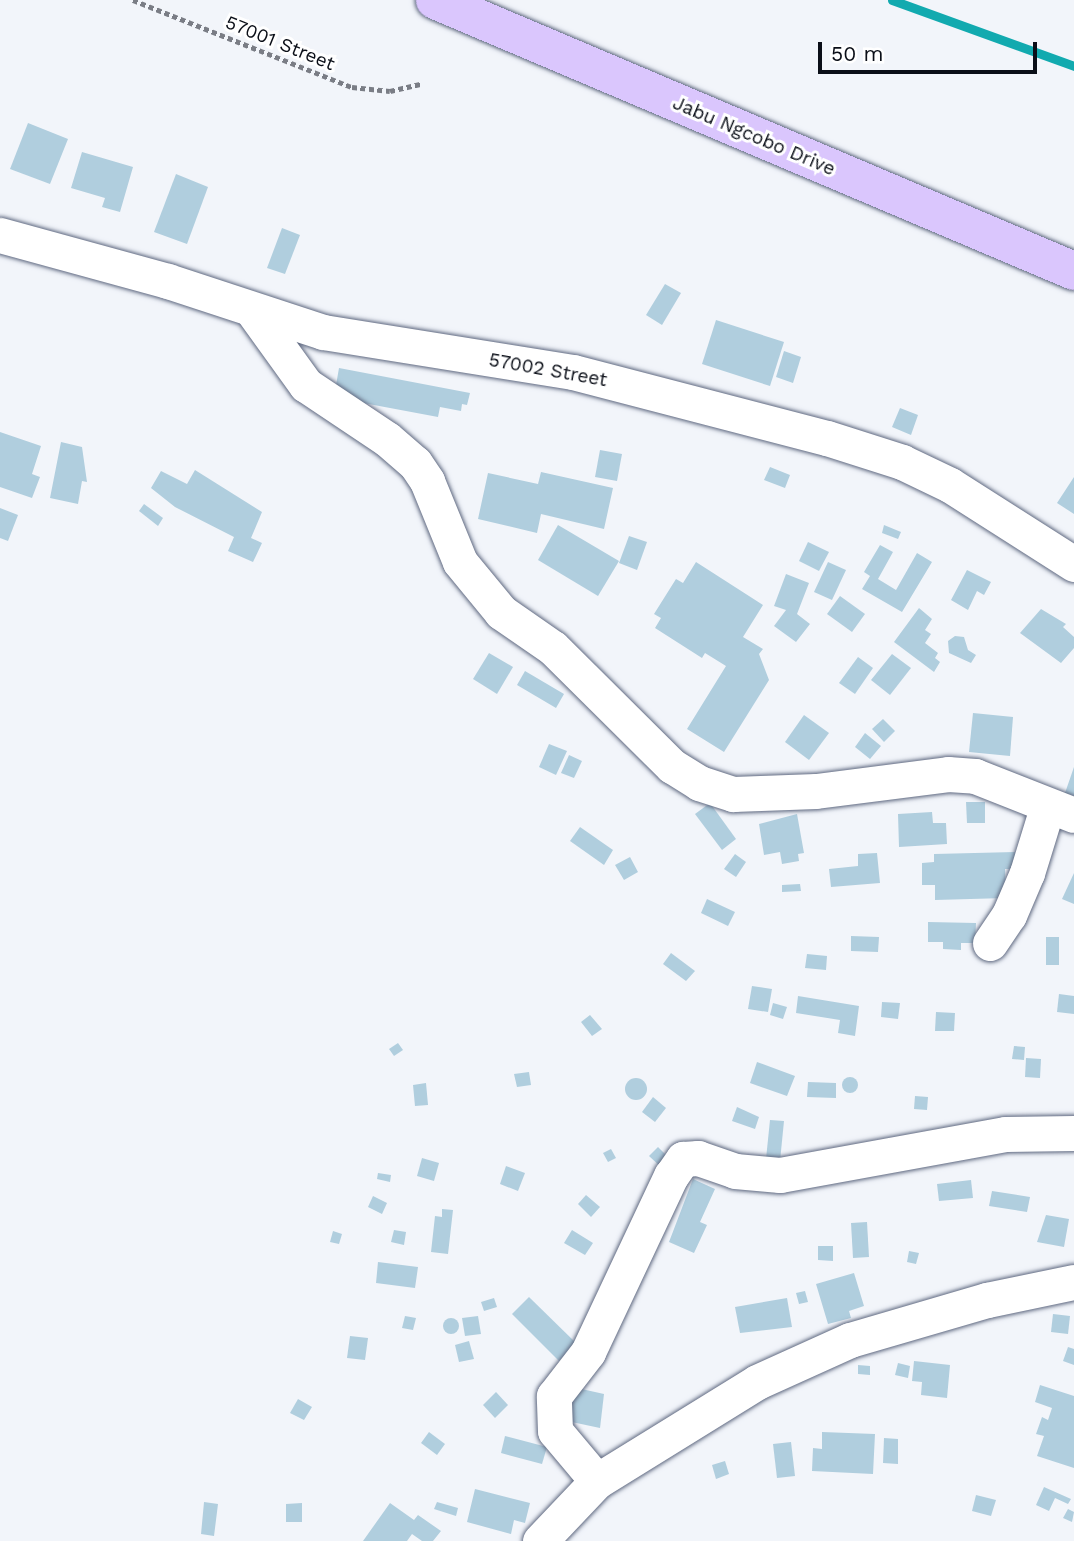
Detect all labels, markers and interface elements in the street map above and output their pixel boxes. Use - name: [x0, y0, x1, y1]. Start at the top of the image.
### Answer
- street label: 57001 Street: [222, 11, 338, 75]
- scale bar: [822, 28, 1041, 72]
- text: 50 m: [831, 41, 883, 66]
- street label: Jabu Ngcobo Drive: [669, 91, 839, 181]
- street label: 57002 Street: [487, 348, 609, 392]

